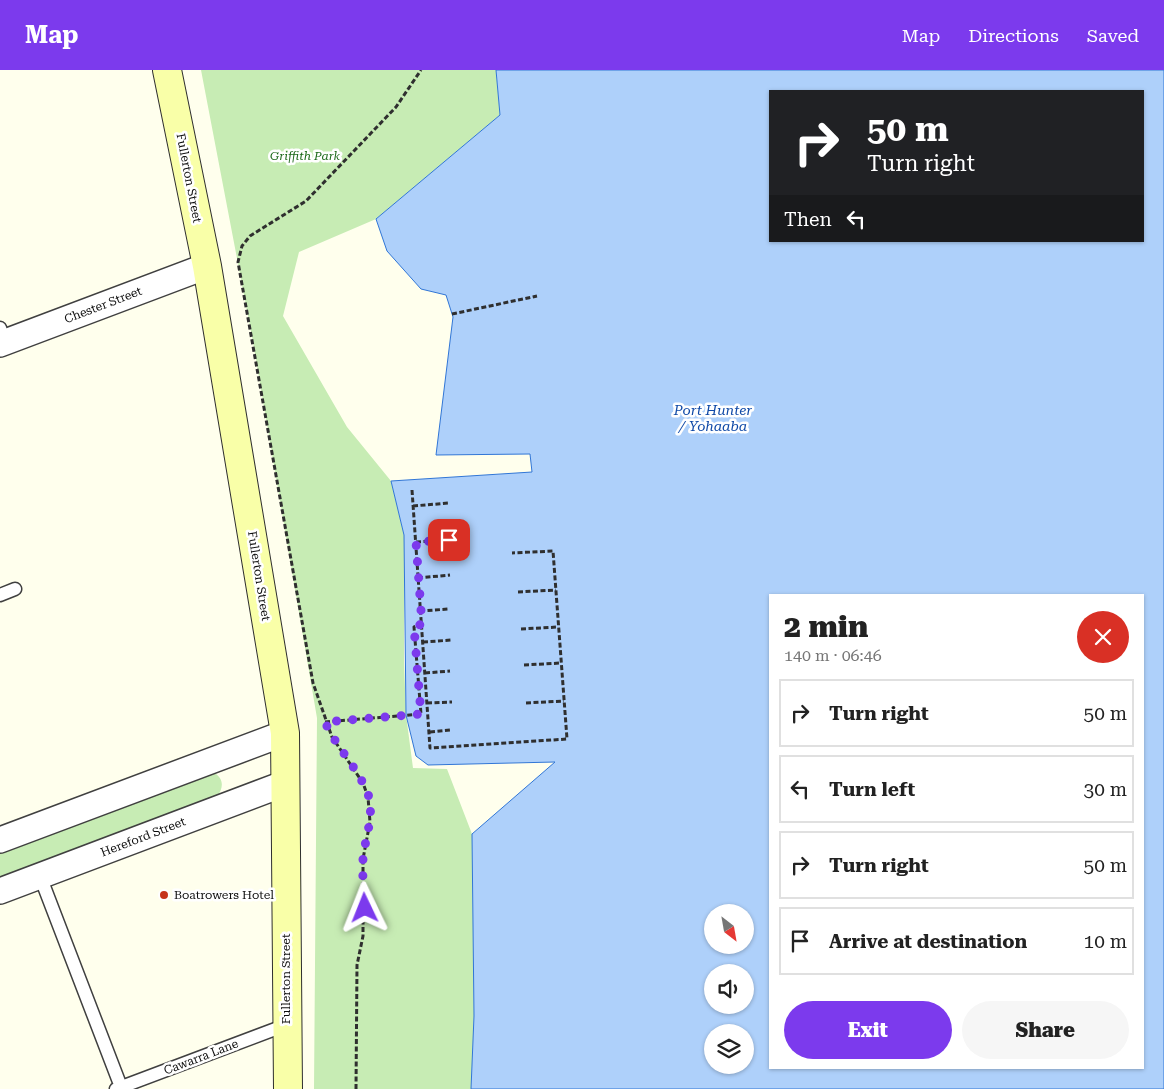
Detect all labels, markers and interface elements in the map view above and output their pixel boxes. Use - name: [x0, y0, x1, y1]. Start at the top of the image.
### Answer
- text: Map: [25, 21, 79, 49]
- text: Map: [902, 25, 940, 46]
- text: Directions: [968, 25, 1059, 46]
- text: Saved: [1087, 25, 1139, 46]
- text: 50 m: [867, 109, 949, 150]
- icon: right: [784, 110, 849, 175]
- street label: Fullerton Street: [173, 132, 205, 224]
- park label: Griffith Park: [270, 149, 341, 163]
- text: Turn right: [867, 151, 975, 176]
- icon: left: [842, 205, 870, 233]
- text: Then: [784, 208, 832, 231]
- street label: Chester Street: [62, 284, 144, 326]
- water label: Port Hunter / Yohaaba: [673, 402, 752, 434]
- pin: [428, 519, 470, 561]
- icon: arrive: [435, 526, 463, 554]
- street label: Fullerton Street: [245, 530, 273, 622]
- text: 2 min: [784, 609, 868, 644]
- button: close: [1077, 611, 1129, 663]
- text: 140 m · 06:46: [784, 646, 882, 665]
- icon: right: [786, 699, 814, 727]
- text: Turn right: [829, 702, 929, 725]
- text: 50 m: [1084, 702, 1127, 725]
- icon: left: [786, 775, 814, 803]
- text: Turn left: [829, 778, 915, 801]
- text: 30 m: [1084, 778, 1127, 801]
- street label: Hereford Street: [99, 814, 188, 860]
- icon: right: [786, 851, 814, 879]
- text: Turn right: [829, 854, 929, 877]
- text: 50 m: [1084, 854, 1127, 877]
- position arrow: [338, 881, 390, 933]
- place label: Boatrowers Hotel: [174, 888, 274, 902]
- marker: Boatrowers Hotel: [158, 889, 170, 901]
- north arrow: [704, 904, 754, 954]
- map controls: [704, 904, 754, 1074]
- icon: arrive: [786, 927, 814, 955]
- text: Arrive at destination: [829, 930, 1027, 953]
- text: 10 m: [1084, 930, 1127, 953]
- street label: Fullerton Street: [279, 933, 293, 1024]
- button: sound: [704, 964, 754, 1014]
- button: Exit: [784, 1001, 952, 1059]
- button: Share: [962, 1001, 1129, 1059]
- button: layers: [704, 1024, 754, 1074]
- street label: Cawarra Lane: [162, 1036, 241, 1078]

